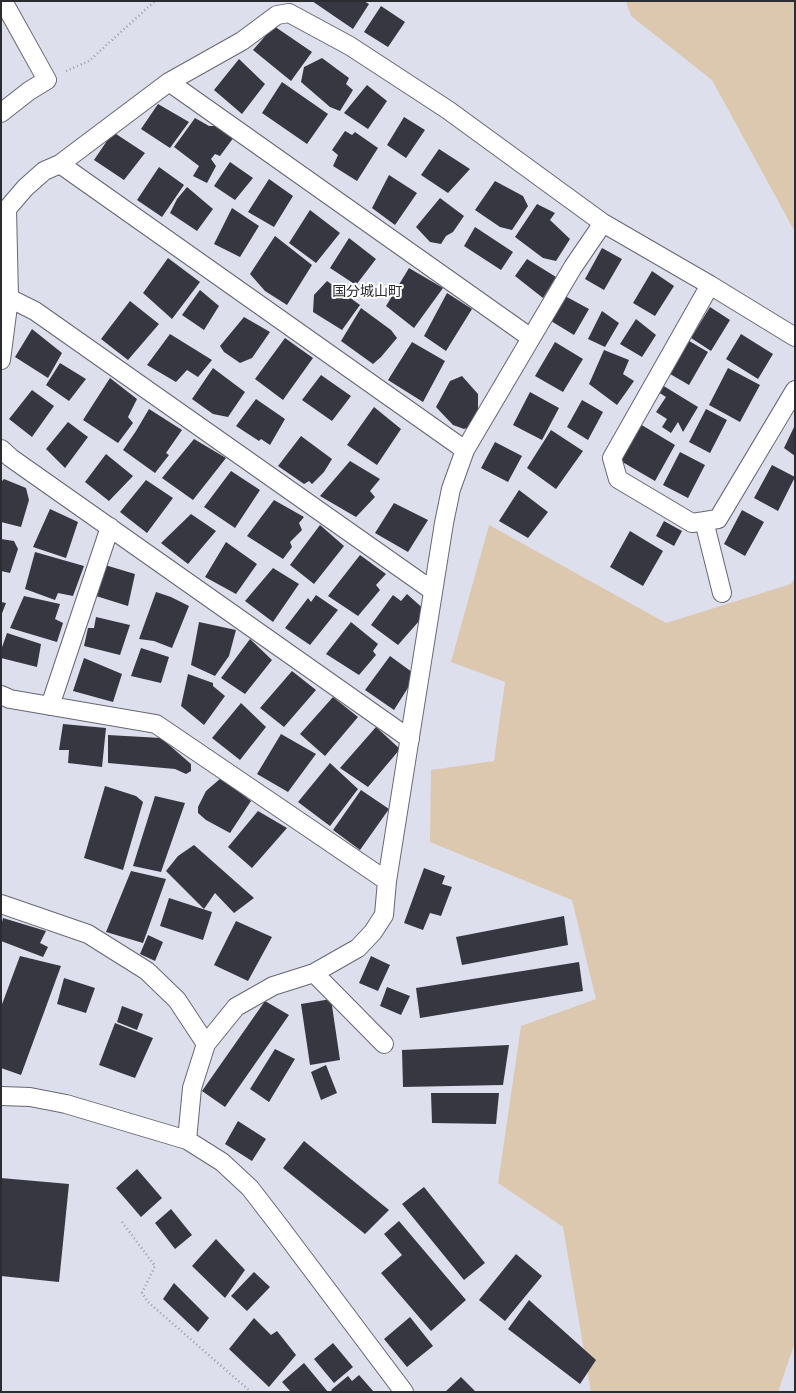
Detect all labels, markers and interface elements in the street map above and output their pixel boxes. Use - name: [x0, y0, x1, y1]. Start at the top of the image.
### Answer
- district label: 国分城山町: [332, 284, 402, 300]

